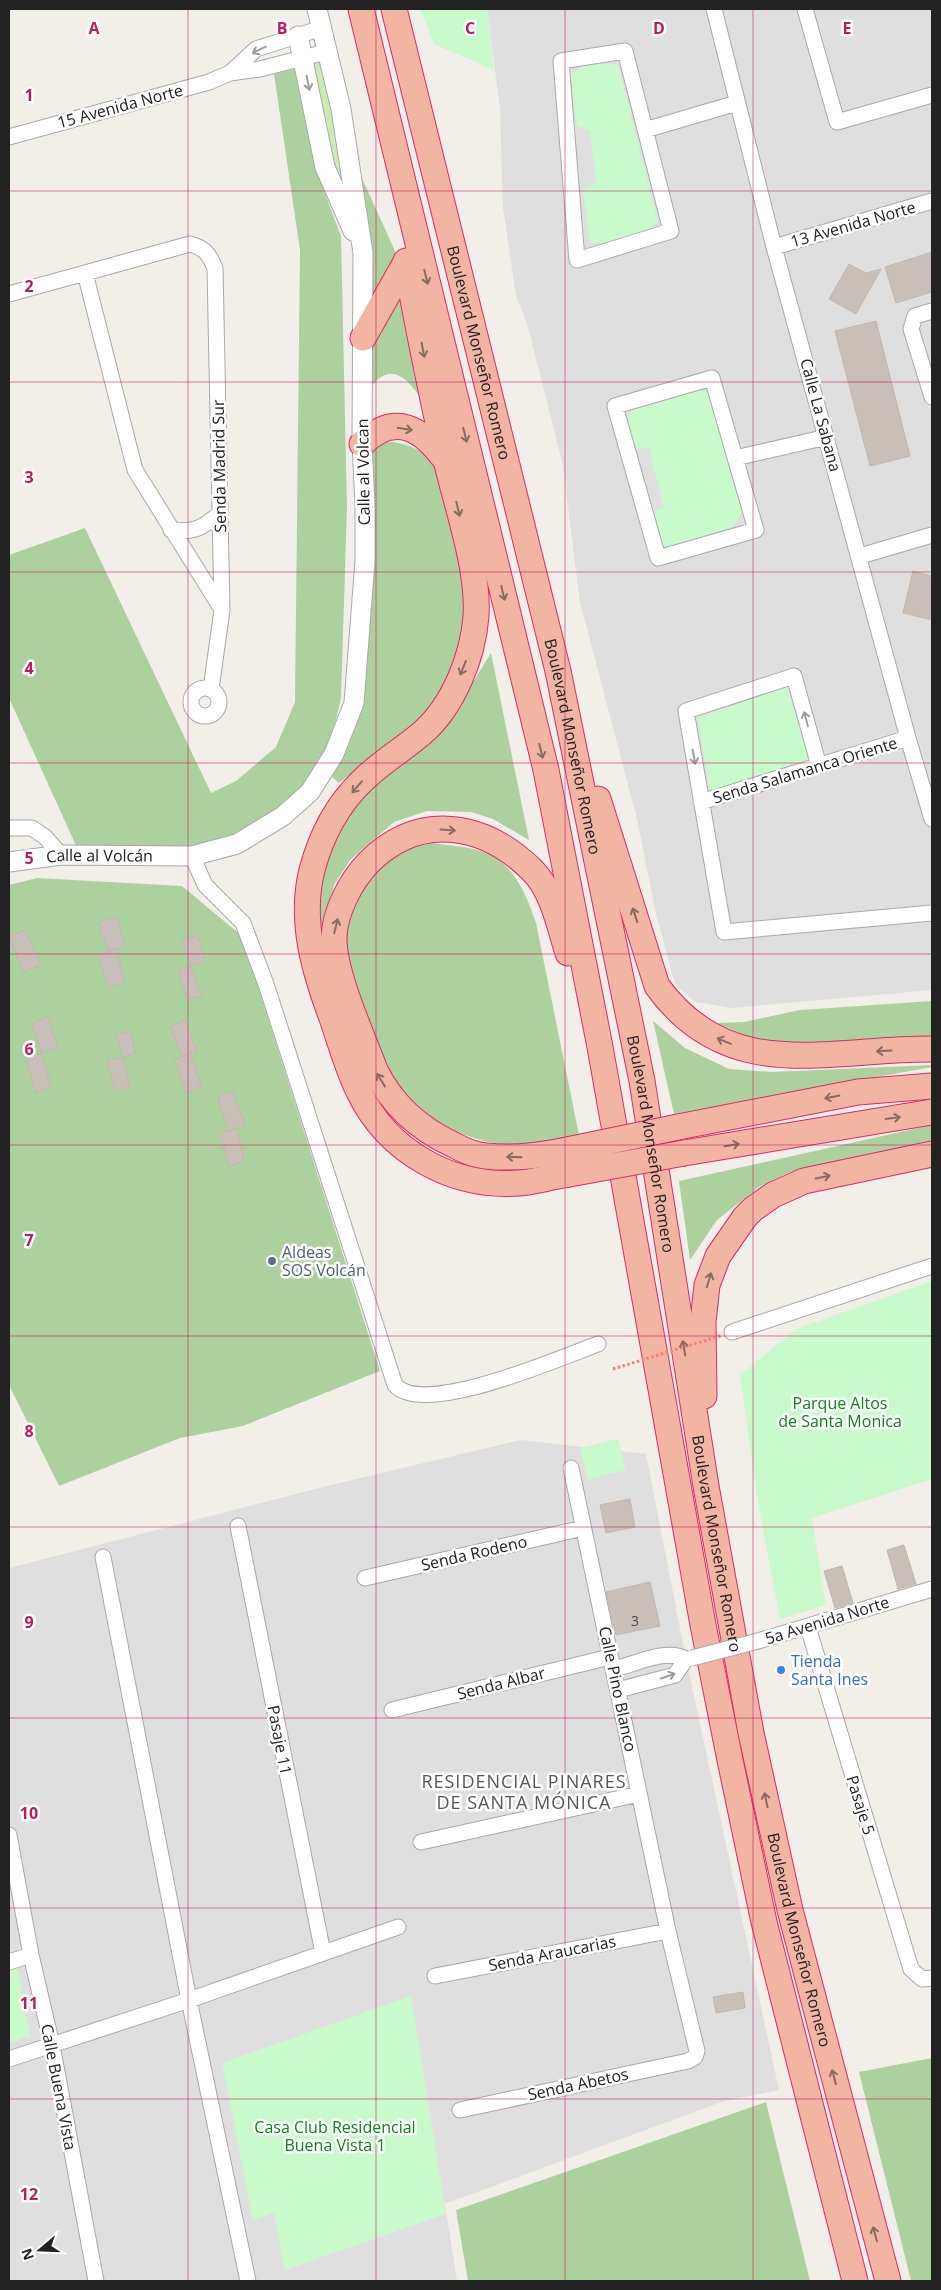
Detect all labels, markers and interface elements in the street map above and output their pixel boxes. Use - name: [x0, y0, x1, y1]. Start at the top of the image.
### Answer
- text: A: [88, 17, 100, 39]
- text: B: [277, 17, 287, 39]
- text: C: [465, 17, 475, 39]
- text: D: [653, 17, 665, 39]
- text: E: [843, 17, 852, 39]
- one-way arrow: [252, 45, 267, 55]
- one-way arrow: [304, 75, 314, 91]
- street label: 15 Avenida Norte: [55, 79, 185, 133]
- text: 1: [24, 84, 34, 106]
- street label: 13 Avenida Norte: [788, 196, 918, 252]
- street label: Boulevard Monseñor Romero: [442, 243, 516, 462]
- one-way arrow: [422, 269, 431, 285]
- text: 2: [24, 275, 34, 297]
- one-way arrow: [419, 342, 429, 358]
- street label: Calle La Sabana: [795, 356, 847, 474]
- street label: Senda Madrid Sur: [207, 399, 231, 533]
- street label: Calle al Volcan: [351, 418, 375, 526]
- one-way arrow: [397, 424, 413, 434]
- one-way arrow: [460, 427, 470, 443]
- text: 3: [24, 466, 34, 488]
- one-way arrow: [454, 500, 463, 516]
- one-way arrow: [499, 585, 508, 601]
- street label: Boulevard Monseñor Romero: [539, 636, 606, 857]
- text: 4: [24, 657, 34, 679]
- one-way arrow: [458, 660, 468, 675]
- one-way arrow: [801, 711, 811, 727]
- street label: Senda Salamanca Oriente: [710, 731, 900, 809]
- one-way arrow: [537, 742, 546, 758]
- one-way arrow: [689, 748, 699, 764]
- one-way arrow: [352, 780, 363, 793]
- one-way arrow: [440, 825, 456, 834]
- street label: Calle al Volcán: [45, 844, 153, 868]
- text: 5: [24, 847, 34, 869]
- one-way arrow: [629, 907, 639, 923]
- one-way arrow: [332, 919, 341, 935]
- street label: Boulevard Monseñor Romero: [622, 1033, 680, 1254]
- one-way arrow: [717, 1035, 732, 1045]
- text: 6: [24, 1038, 34, 1060]
- one-way arrow: [876, 1046, 892, 1055]
- one-way arrow: [375, 1074, 385, 1088]
- one-way arrow: [824, 1093, 840, 1103]
- one-way arrow: [884, 1113, 900, 1123]
- one-way arrow: [724, 1139, 740, 1149]
- one-way arrow: [507, 1153, 523, 1162]
- one-way arrow: [814, 1172, 830, 1181]
- text: 7: [24, 1229, 34, 1251]
- place label: Aldeas SOS Volcán: [282, 1241, 366, 1281]
- marker: Aldeas SOS Volcán: [266, 1255, 278, 1267]
- one-way arrow: [704, 1272, 714, 1288]
- one-way arrow: [679, 1340, 689, 1356]
- park label: Parque Altos de Santa Monica: [778, 1392, 902, 1432]
- text: 8: [24, 1420, 34, 1442]
- street label: Boulevard Monseñor Romero: [687, 1433, 747, 1654]
- street label: Senda Rodeno: [419, 1530, 529, 1576]
- street label: 5a Avenida Norte: [762, 1591, 892, 1649]
- text: 9: [24, 1611, 34, 1633]
- house number: 3: [631, 1611, 639, 1630]
- street label: Calle Pino Blanco: [594, 1624, 642, 1754]
- place label: Tienda Santa Ines: [791, 1650, 868, 1690]
- street label: Senda Albar: [455, 1661, 548, 1705]
- marker: Tienda Santa Ines: [775, 1664, 787, 1676]
- one-way arrow: [660, 1671, 676, 1681]
- street label: Pasaje 11: [262, 1703, 298, 1777]
- district label: RESIDENCIAL PINARES DE SANTA MÓNICA: [421, 1769, 627, 1814]
- street label: Pasaje 5: [842, 1772, 880, 1838]
- one-way arrow: [761, 1793, 770, 1809]
- text: 10: [20, 1802, 38, 1824]
- street label: Boulevard Monseñor Romero: [762, 1830, 837, 2049]
- street label: Senda Araucarias: [486, 1930, 618, 1976]
- text: 11: [20, 1992, 38, 2014]
- street label: Calle Buena Vista: [36, 2022, 82, 2152]
- street label: Senda Abetos: [526, 2063, 630, 2105]
- one-way arrow: [829, 2069, 838, 2085]
- park label: Casa Club Residencial Buena Vista 1: [254, 2116, 416, 2156]
- text: 12: [20, 2183, 38, 2205]
- north arrow: [15, 2225, 65, 2275]
- one-way arrow: [870, 2227, 880, 2243]
- text: N: [16, 2246, 38, 2263]

